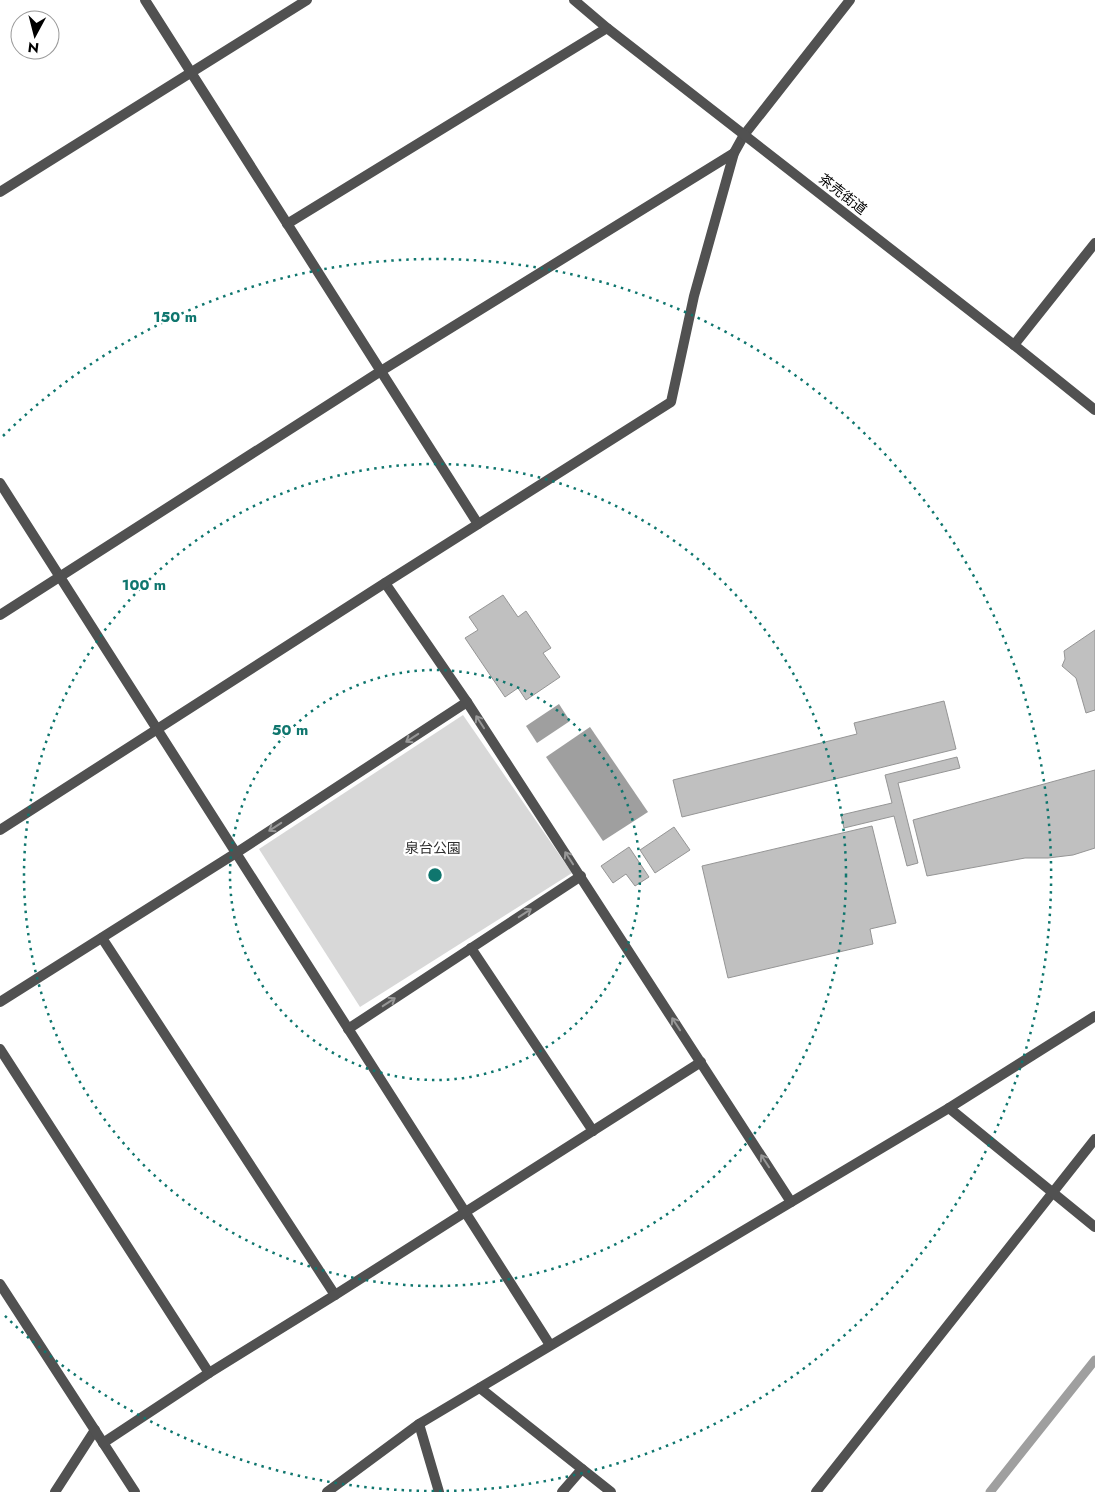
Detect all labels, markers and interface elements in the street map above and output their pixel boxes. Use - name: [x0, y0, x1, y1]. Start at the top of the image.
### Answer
- north arrow: [10, 10, 60, 60]
- text: N: [27, 37, 40, 59]
- street label: 茶売街道: [815, 169, 871, 219]
- text: 150 m: [153, 306, 197, 328]
- text: 100 m: [122, 574, 166, 596]
- one-way arrow: [475, 716, 485, 730]
- text: 50 m: [272, 719, 308, 741]
- one-way arrow: [405, 733, 419, 743]
- one-way arrow: [269, 822, 283, 832]
- park label: 泉台公園: [405, 838, 461, 858]
- one-way arrow: [564, 852, 574, 866]
- centre of rings: [426, 866, 444, 884]
- one-way arrow: [518, 908, 532, 918]
- one-way arrow: [382, 997, 396, 1007]
- one-way arrow: [671, 1018, 681, 1032]
- one-way arrow: [759, 1154, 769, 1168]

